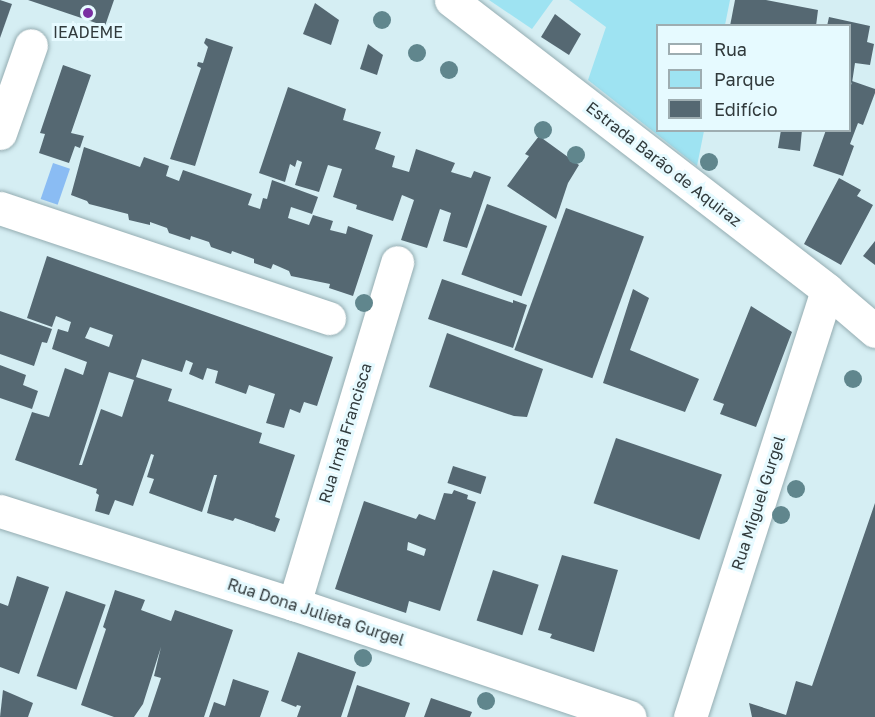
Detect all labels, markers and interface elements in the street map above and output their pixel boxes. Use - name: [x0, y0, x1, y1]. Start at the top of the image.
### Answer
- marker: IEADEME: [81, 6, 95, 20]
- place label: IEADEME: [53, 22, 123, 42]
- legend: [656, 24, 851, 132]
- text: Rua: [714, 38, 747, 60]
- text: Parque: [714, 68, 775, 90]
- street label: Estrada Barão de Aquiraz: [582, 97, 746, 231]
- text: Edifício: [714, 98, 778, 120]
- street label: Rua Irmã Francisca: [315, 361, 375, 505]
- street label: Rua Miguel Gurgel: [727, 433, 789, 573]
- street label: Rua Dona Julieta Gurgel: [225, 574, 407, 650]

